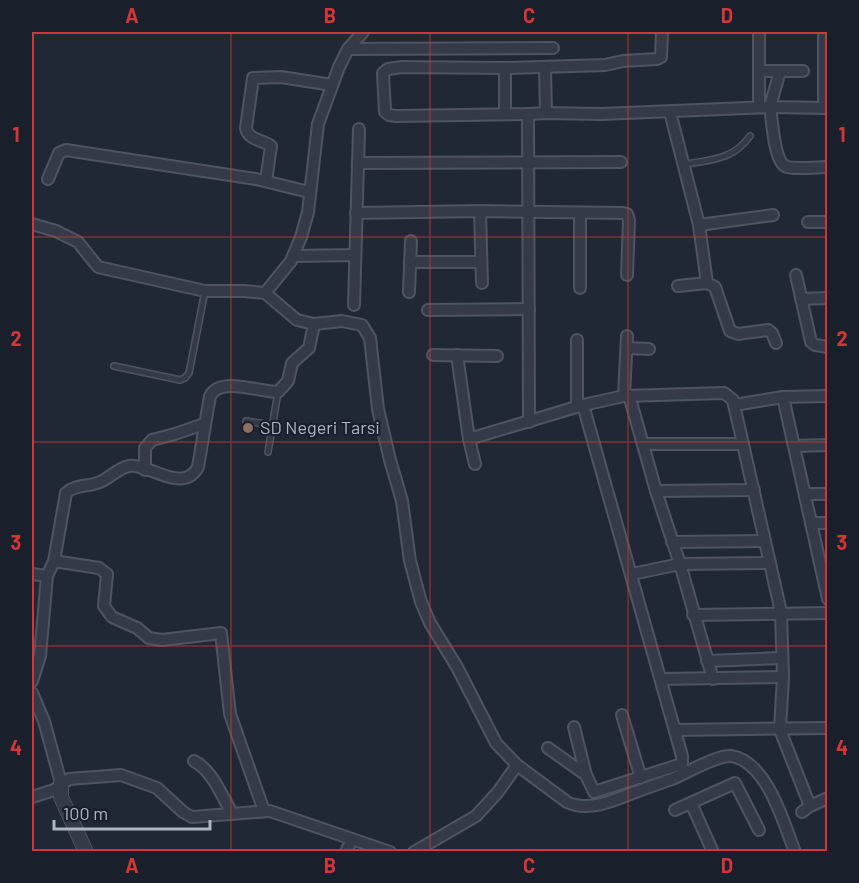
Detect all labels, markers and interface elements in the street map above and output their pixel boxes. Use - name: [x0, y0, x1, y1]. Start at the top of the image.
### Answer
- text: A: [125, 3, 139, 27]
- text: B: [324, 3, 336, 27]
- text: C: [523, 3, 535, 27]
- text: D: [721, 3, 733, 27]
- text: 1: [12, 122, 20, 146]
- text: 1: [838, 122, 846, 146]
- text: 2: [10, 326, 22, 350]
- text: 2: [836, 326, 848, 350]
- place label: SD Negeri Tarsi: [260, 416, 380, 438]
- marker: SD Negeri Tarsi: [241, 421, 255, 435]
- text: 3: [11, 530, 21, 554]
- text: 3: [837, 530, 847, 554]
- text: 4: [10, 735, 22, 759]
- text: 4: [836, 735, 848, 759]
- scale bar: [54, 793, 210, 831]
- text: 100 m: [63, 802, 108, 824]
- text: A: [125, 853, 139, 877]
- text: B: [324, 853, 336, 877]
- text: C: [523, 853, 535, 877]
- text: D: [721, 853, 733, 877]

